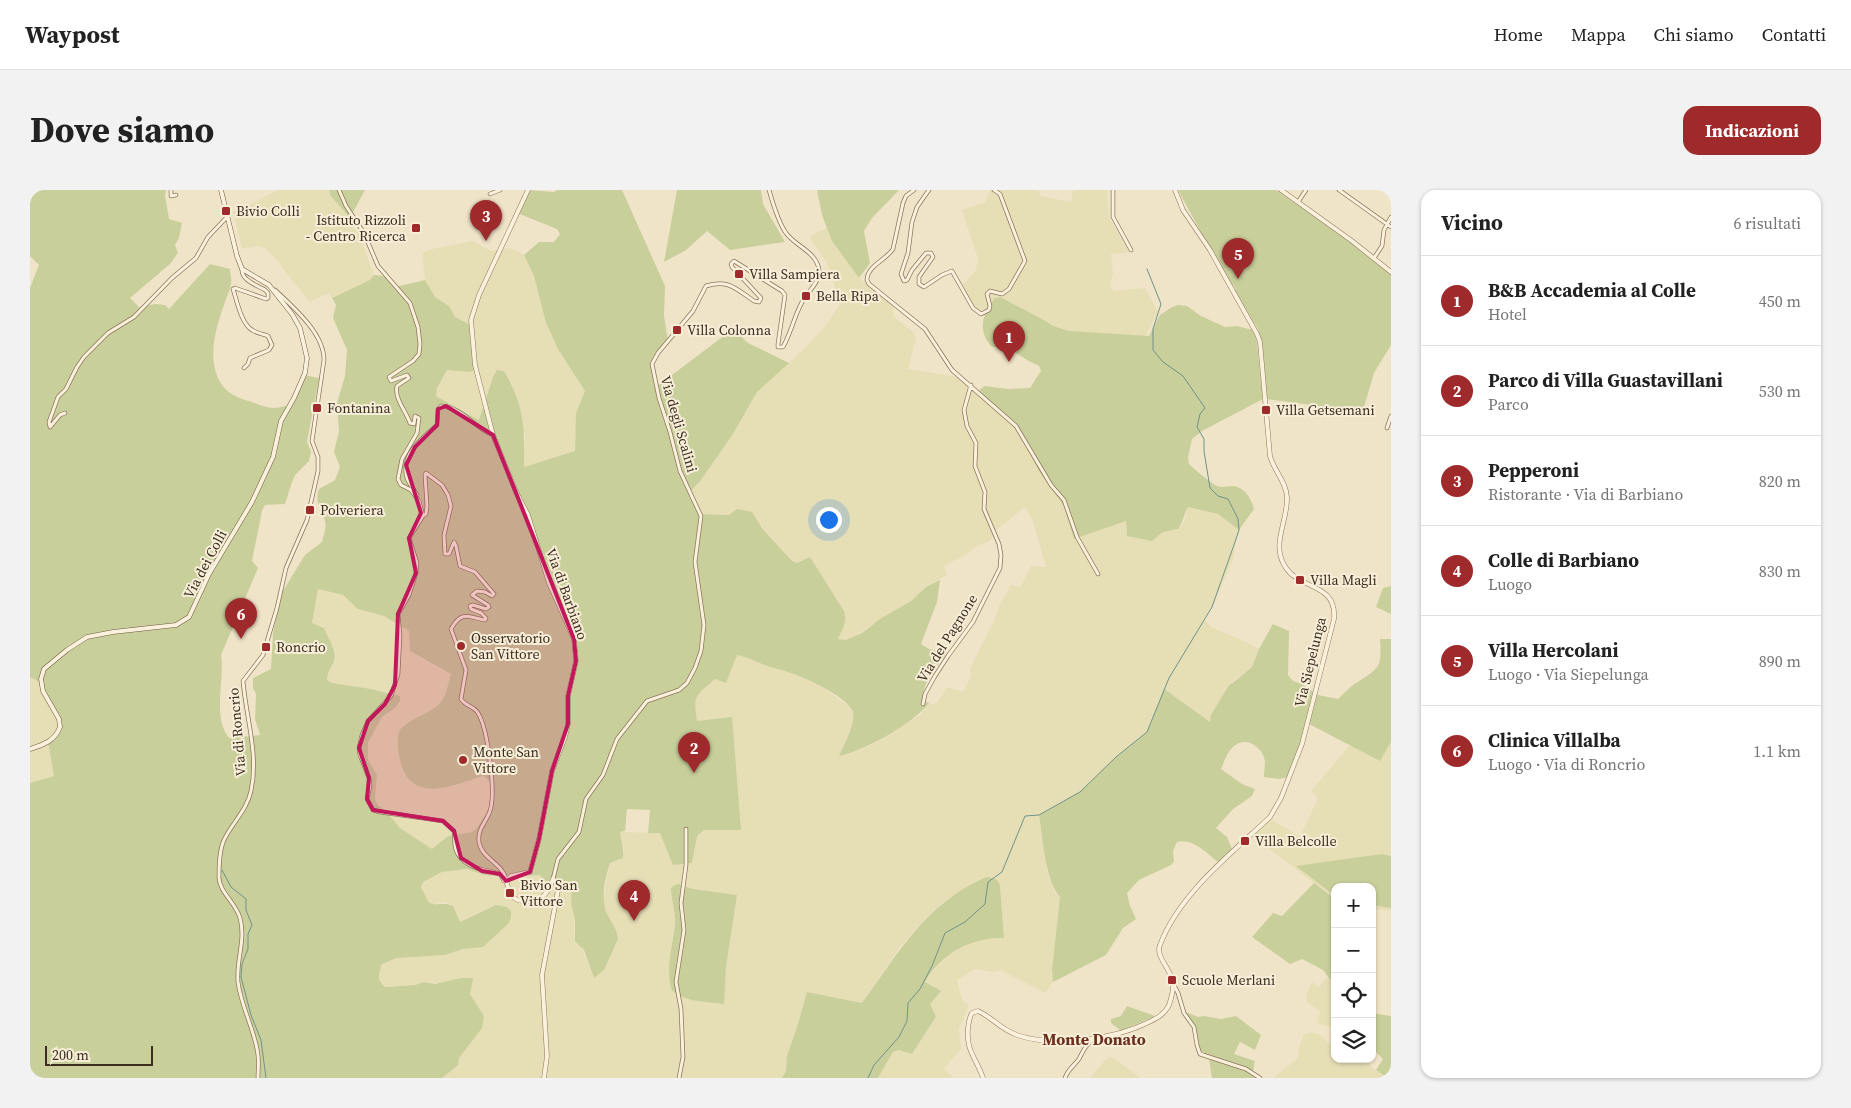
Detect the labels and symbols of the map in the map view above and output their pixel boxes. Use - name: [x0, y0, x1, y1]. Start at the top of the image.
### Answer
- pin: 3: [470, 200, 502, 241]
- place label: Bivio Colli: [236, 201, 300, 221]
- marker: Bivio Colli: [220, 205, 232, 217]
- place label: Istituto Rizzoli - Centro Ricerca: [306, 210, 407, 246]
- marker: Istituto Rizzoli - Centro Ricerca: [410, 222, 422, 234]
- pin: 5: [1222, 238, 1254, 279]
- place label: Villa Sampiera: [749, 264, 841, 284]
- marker: Villa Sampiera: [733, 268, 745, 280]
- place label: Bella Ripa: [816, 286, 880, 306]
- marker: Bella Ripa: [800, 290, 812, 302]
- place label: Villa Colonna: [687, 320, 772, 340]
- pin: 1: [993, 321, 1025, 362]
- marker: Villa Colonna: [671, 324, 683, 336]
- street label: Via degli Scalini: [656, 373, 702, 475]
- place label: Fontanina: [327, 398, 391, 418]
- place label: Villa Getsemani: [1276, 400, 1375, 420]
- marker: Fontanina: [311, 402, 323, 414]
- marker: Villa Getsemani: [1260, 404, 1272, 416]
- place label: Polveriera: [320, 500, 384, 520]
- marker: Polveriera: [304, 504, 316, 516]
- your location: [816, 507, 842, 533]
- street label: Via dei Colli: [179, 526, 231, 602]
- street label: Via di Barbiano: [541, 545, 593, 643]
- place label: Villa Magli: [1310, 570, 1377, 590]
- marker: Villa Magli: [1294, 574, 1306, 586]
- street label: Via del Pagnone: [912, 590, 982, 686]
- pin: 6: [225, 598, 257, 639]
- street label: Via Siepelunga: [1289, 614, 1331, 709]
- place label: Osservatorio San Vittore: [471, 628, 551, 664]
- place label: Roncrio: [276, 637, 326, 657]
- marker: Osservatorio San Vittore: [455, 640, 467, 652]
- marker: Roncrio: [260, 641, 272, 653]
- street label: Via di Roncrio: [223, 687, 251, 777]
- pin: 2: [678, 732, 710, 773]
- place label: Monte San Vittore: [473, 742, 540, 778]
- marker: Monte San Vittore: [457, 754, 469, 766]
- place label: Villa Belcolle: [1255, 831, 1337, 851]
- marker: Villa Belcolle: [1239, 835, 1251, 847]
- place label: Bivio San Vittore: [520, 875, 578, 911]
- pin: 4: [618, 880, 650, 921]
- marker: Bivio San Vittore: [504, 887, 516, 899]
- place label: Scuole Merlani: [1182, 970, 1275, 990]
- marker: Scuole Merlani: [1166, 974, 1178, 986]
- district label: Monte Donato: [1042, 1028, 1146, 1050]
- scale bar: [45, 1043, 152, 1066]

